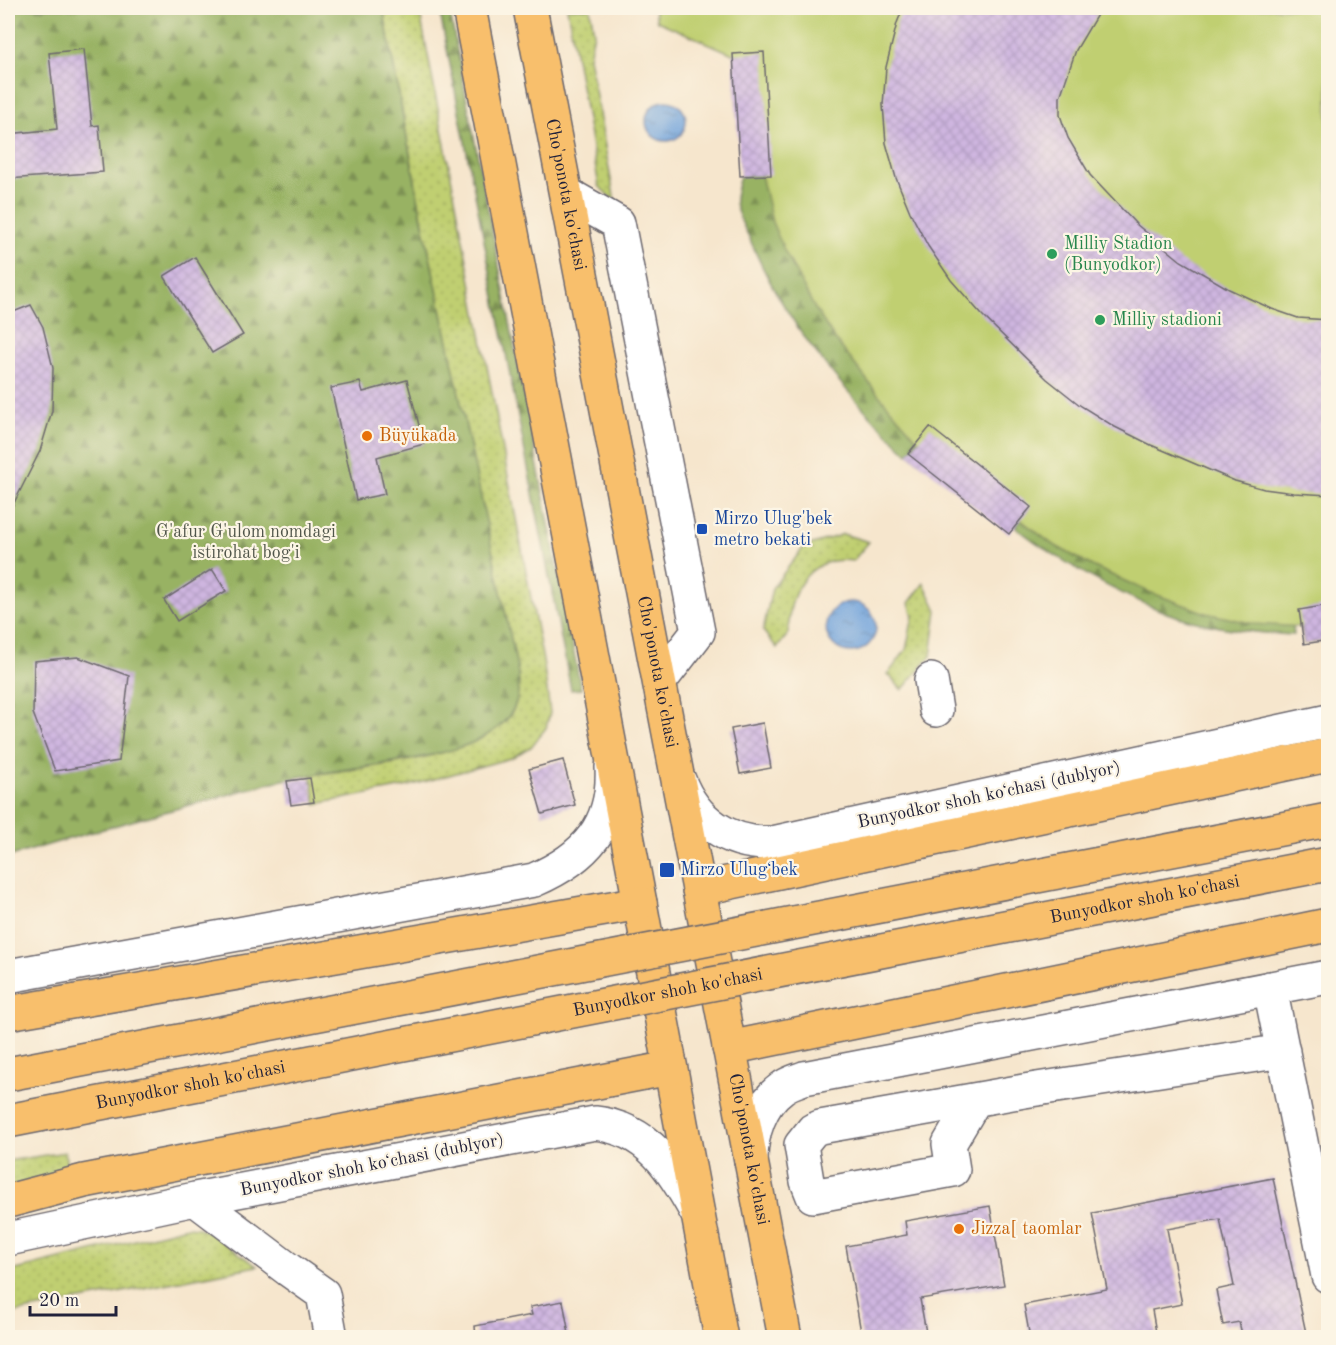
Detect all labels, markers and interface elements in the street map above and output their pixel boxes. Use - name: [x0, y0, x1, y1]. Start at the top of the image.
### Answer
- street label: Cho'ponota ko'chasi: [542, 117, 589, 272]
- place label: Milliy Stadion (Bunyodkor): [1064, 235, 1173, 274]
- marker: Milliy Stadion (Bunyodkor): [1045, 247, 1059, 261]
- place label: Milliy stadioni: [1112, 311, 1222, 329]
- marker: Milliy stadioni: [1093, 313, 1107, 327]
- place label: Büyükada: [379, 427, 457, 445]
- marker: Büyükada: [360, 429, 374, 443]
- place label: Mirzo Ulug'bek metro bekati: [714, 510, 833, 549]
- marker: Mirzo Ulug'bek metro bekati: [695, 522, 709, 536]
- park label: G'afur G'ulom nomdagi istirohat bog'i: [156, 523, 336, 562]
- street label: Cho'ponota ko'chasi: [634, 594, 681, 749]
- street label: Bunyodkor shoh koʻchasi (dublyor): [856, 757, 1122, 832]
- marker: Mirzo Ulugʻbek: [658, 861, 676, 879]
- place label: Mirzo Ulugʻbek: [680, 861, 798, 879]
- street label: Bunyodkor shoh ko'chasi: [1048, 872, 1241, 927]
- street label: Bunyodkor shoh ko'chasi: [571, 965, 764, 1020]
- street label: Bunyodkor shoh ko'chasi: [94, 1058, 287, 1113]
- street label: Cho'ponota ko'chasi: [725, 1072, 772, 1227]
- street label: Bunyodkor shoh koʻchasi (dublyor): [238, 1130, 505, 1199]
- place label: Jizza[ taomlar: [971, 1220, 1082, 1238]
- marker: Jizza[ taomlar: [952, 1222, 966, 1236]
- scale bar: [30, 1279, 116, 1317]
- text: 20 m: [39, 1292, 79, 1310]

